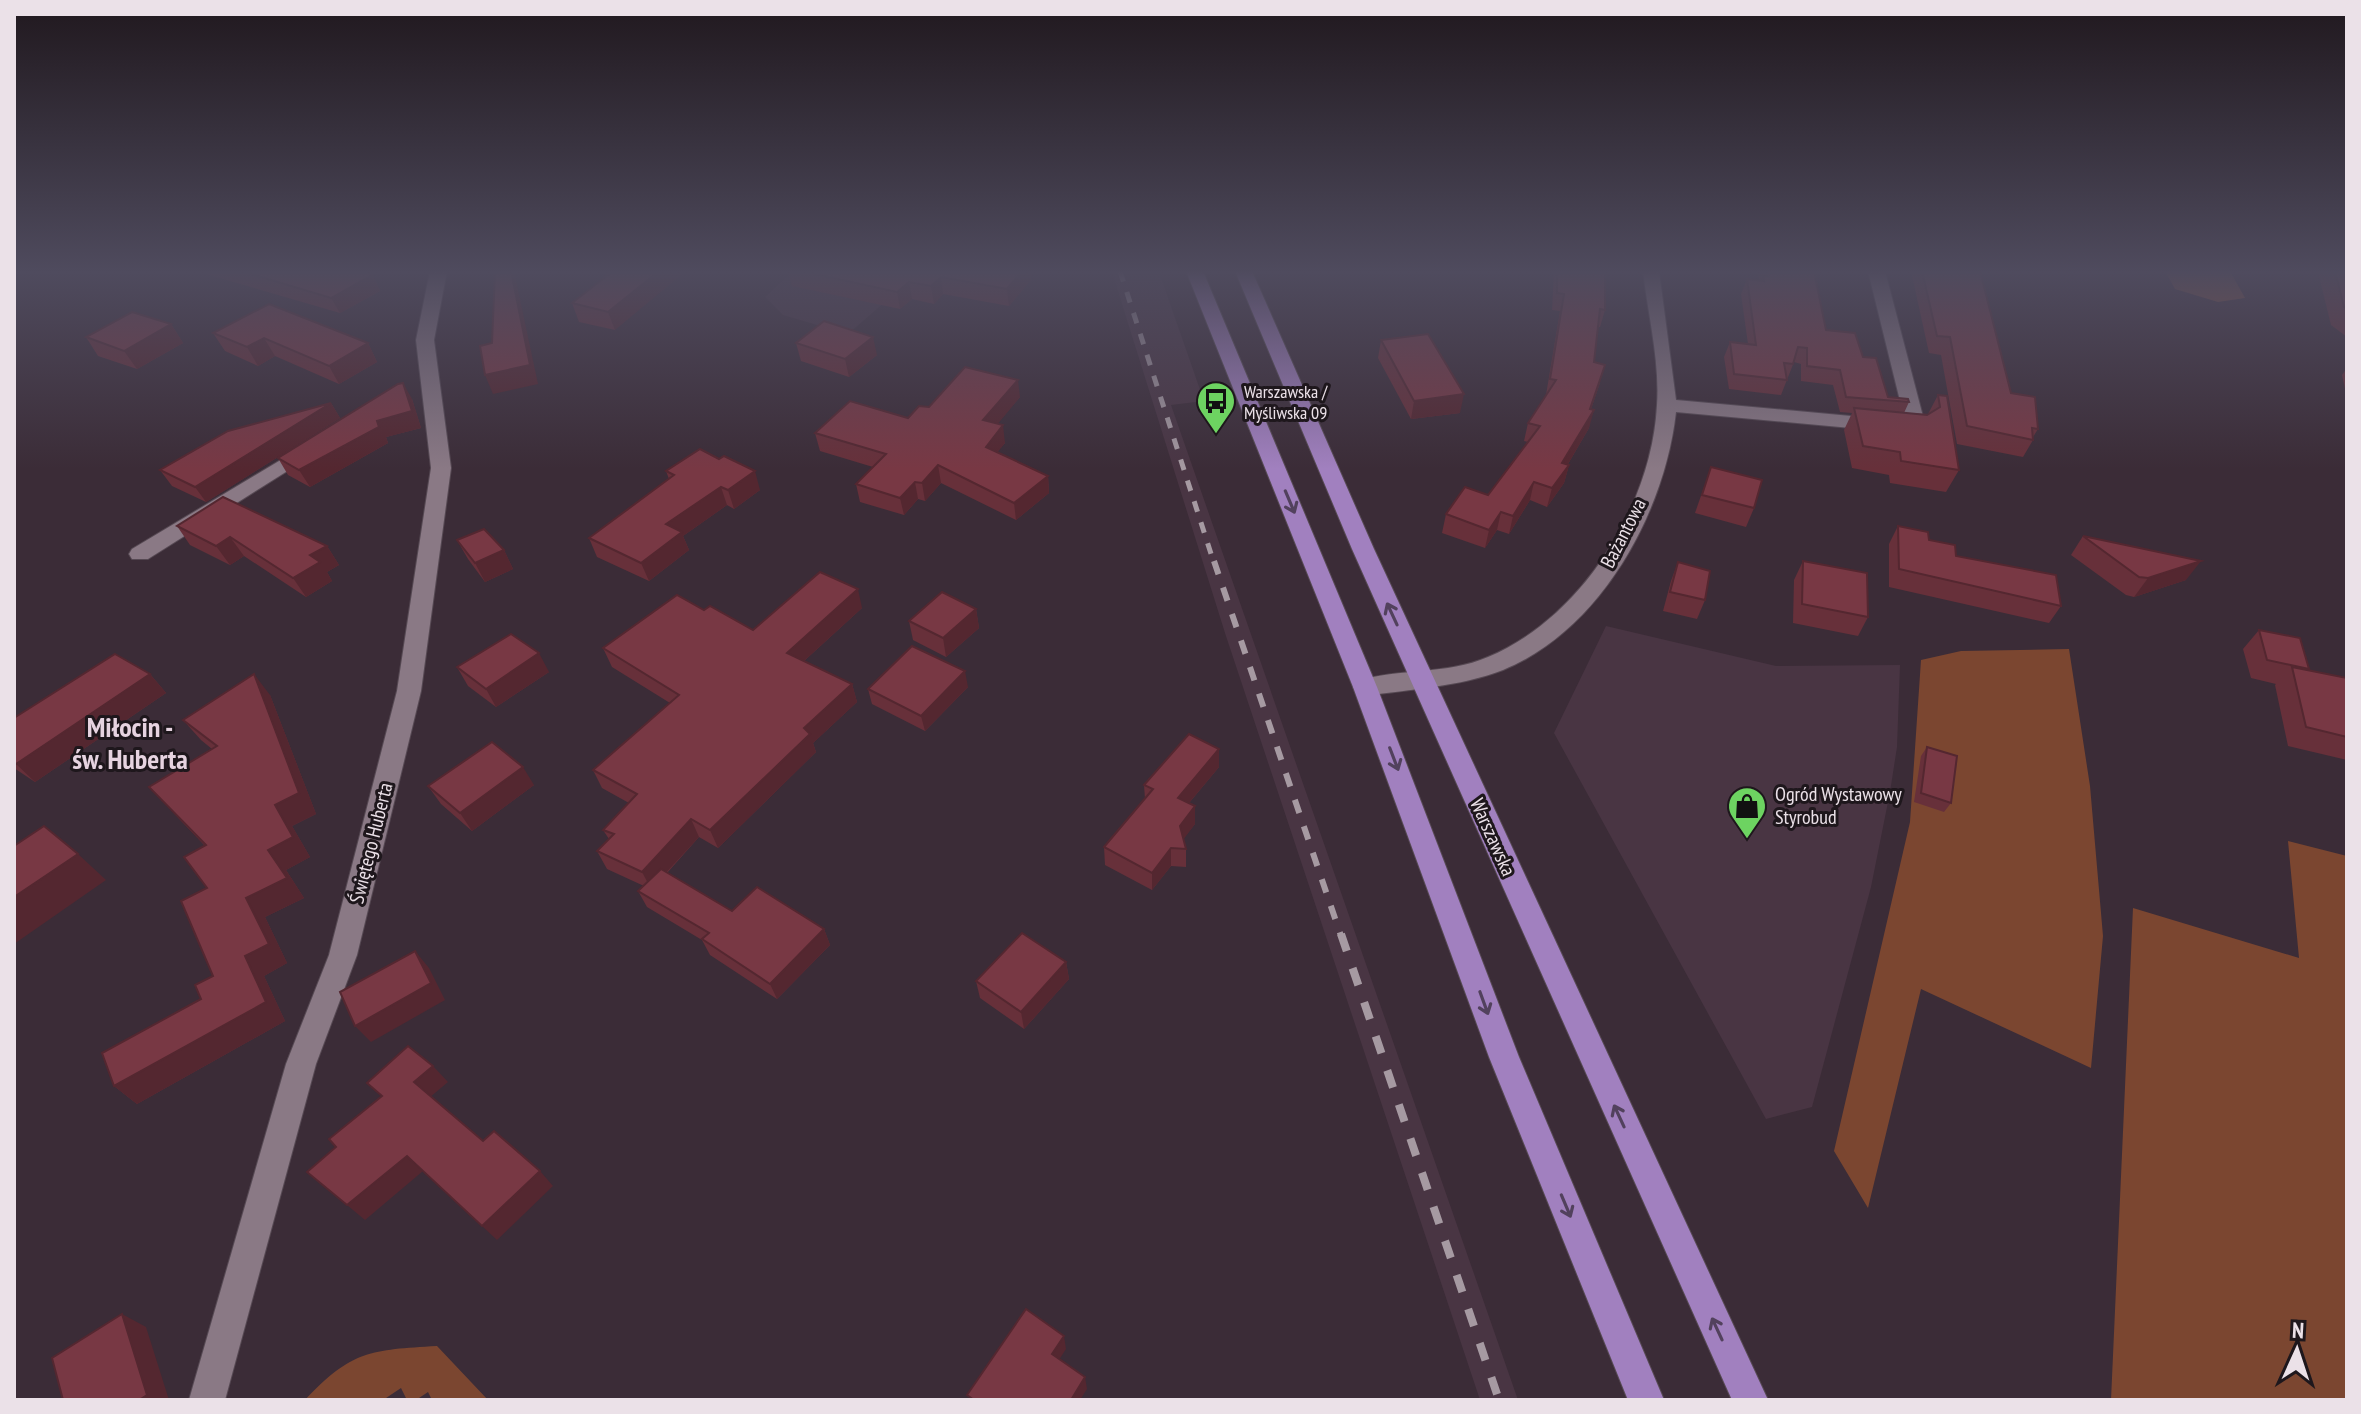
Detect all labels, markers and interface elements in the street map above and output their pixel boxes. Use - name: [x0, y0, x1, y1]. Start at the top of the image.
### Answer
- bus stop icon: Warszawska / Myśliwska 09: [1195, 380, 1237, 435]
- place label: Warszawska / Myśliwska 09: [1244, 380, 1328, 424]
- one-way arrow: [1284, 489, 1299, 514]
- street label: Bażantowa: [1594, 494, 1652, 572]
- one-way arrow: [1384, 602, 1399, 626]
- district label: Miłocin - św. Huberta: [72, 708, 188, 777]
- one-way arrow: [1388, 746, 1402, 771]
- street label: Świętego Huberta: [343, 780, 399, 906]
- place label: Ogród Wystawowy Styrobud: [1775, 781, 1902, 830]
- shop icon: Ogród Wystawowy Styrobud: [1726, 785, 1768, 840]
- street label: Warszawska: [1464, 794, 1522, 880]
- one-way arrow: [1478, 990, 1492, 1015]
- one-way arrow: [1611, 1105, 1626, 1129]
- one-way arrow: [1560, 1193, 1574, 1218]
- north arrow: [2257, 1310, 2337, 1390]
- text: N: [2291, 1316, 2305, 1344]
- one-way arrow: [1709, 1317, 1724, 1341]

